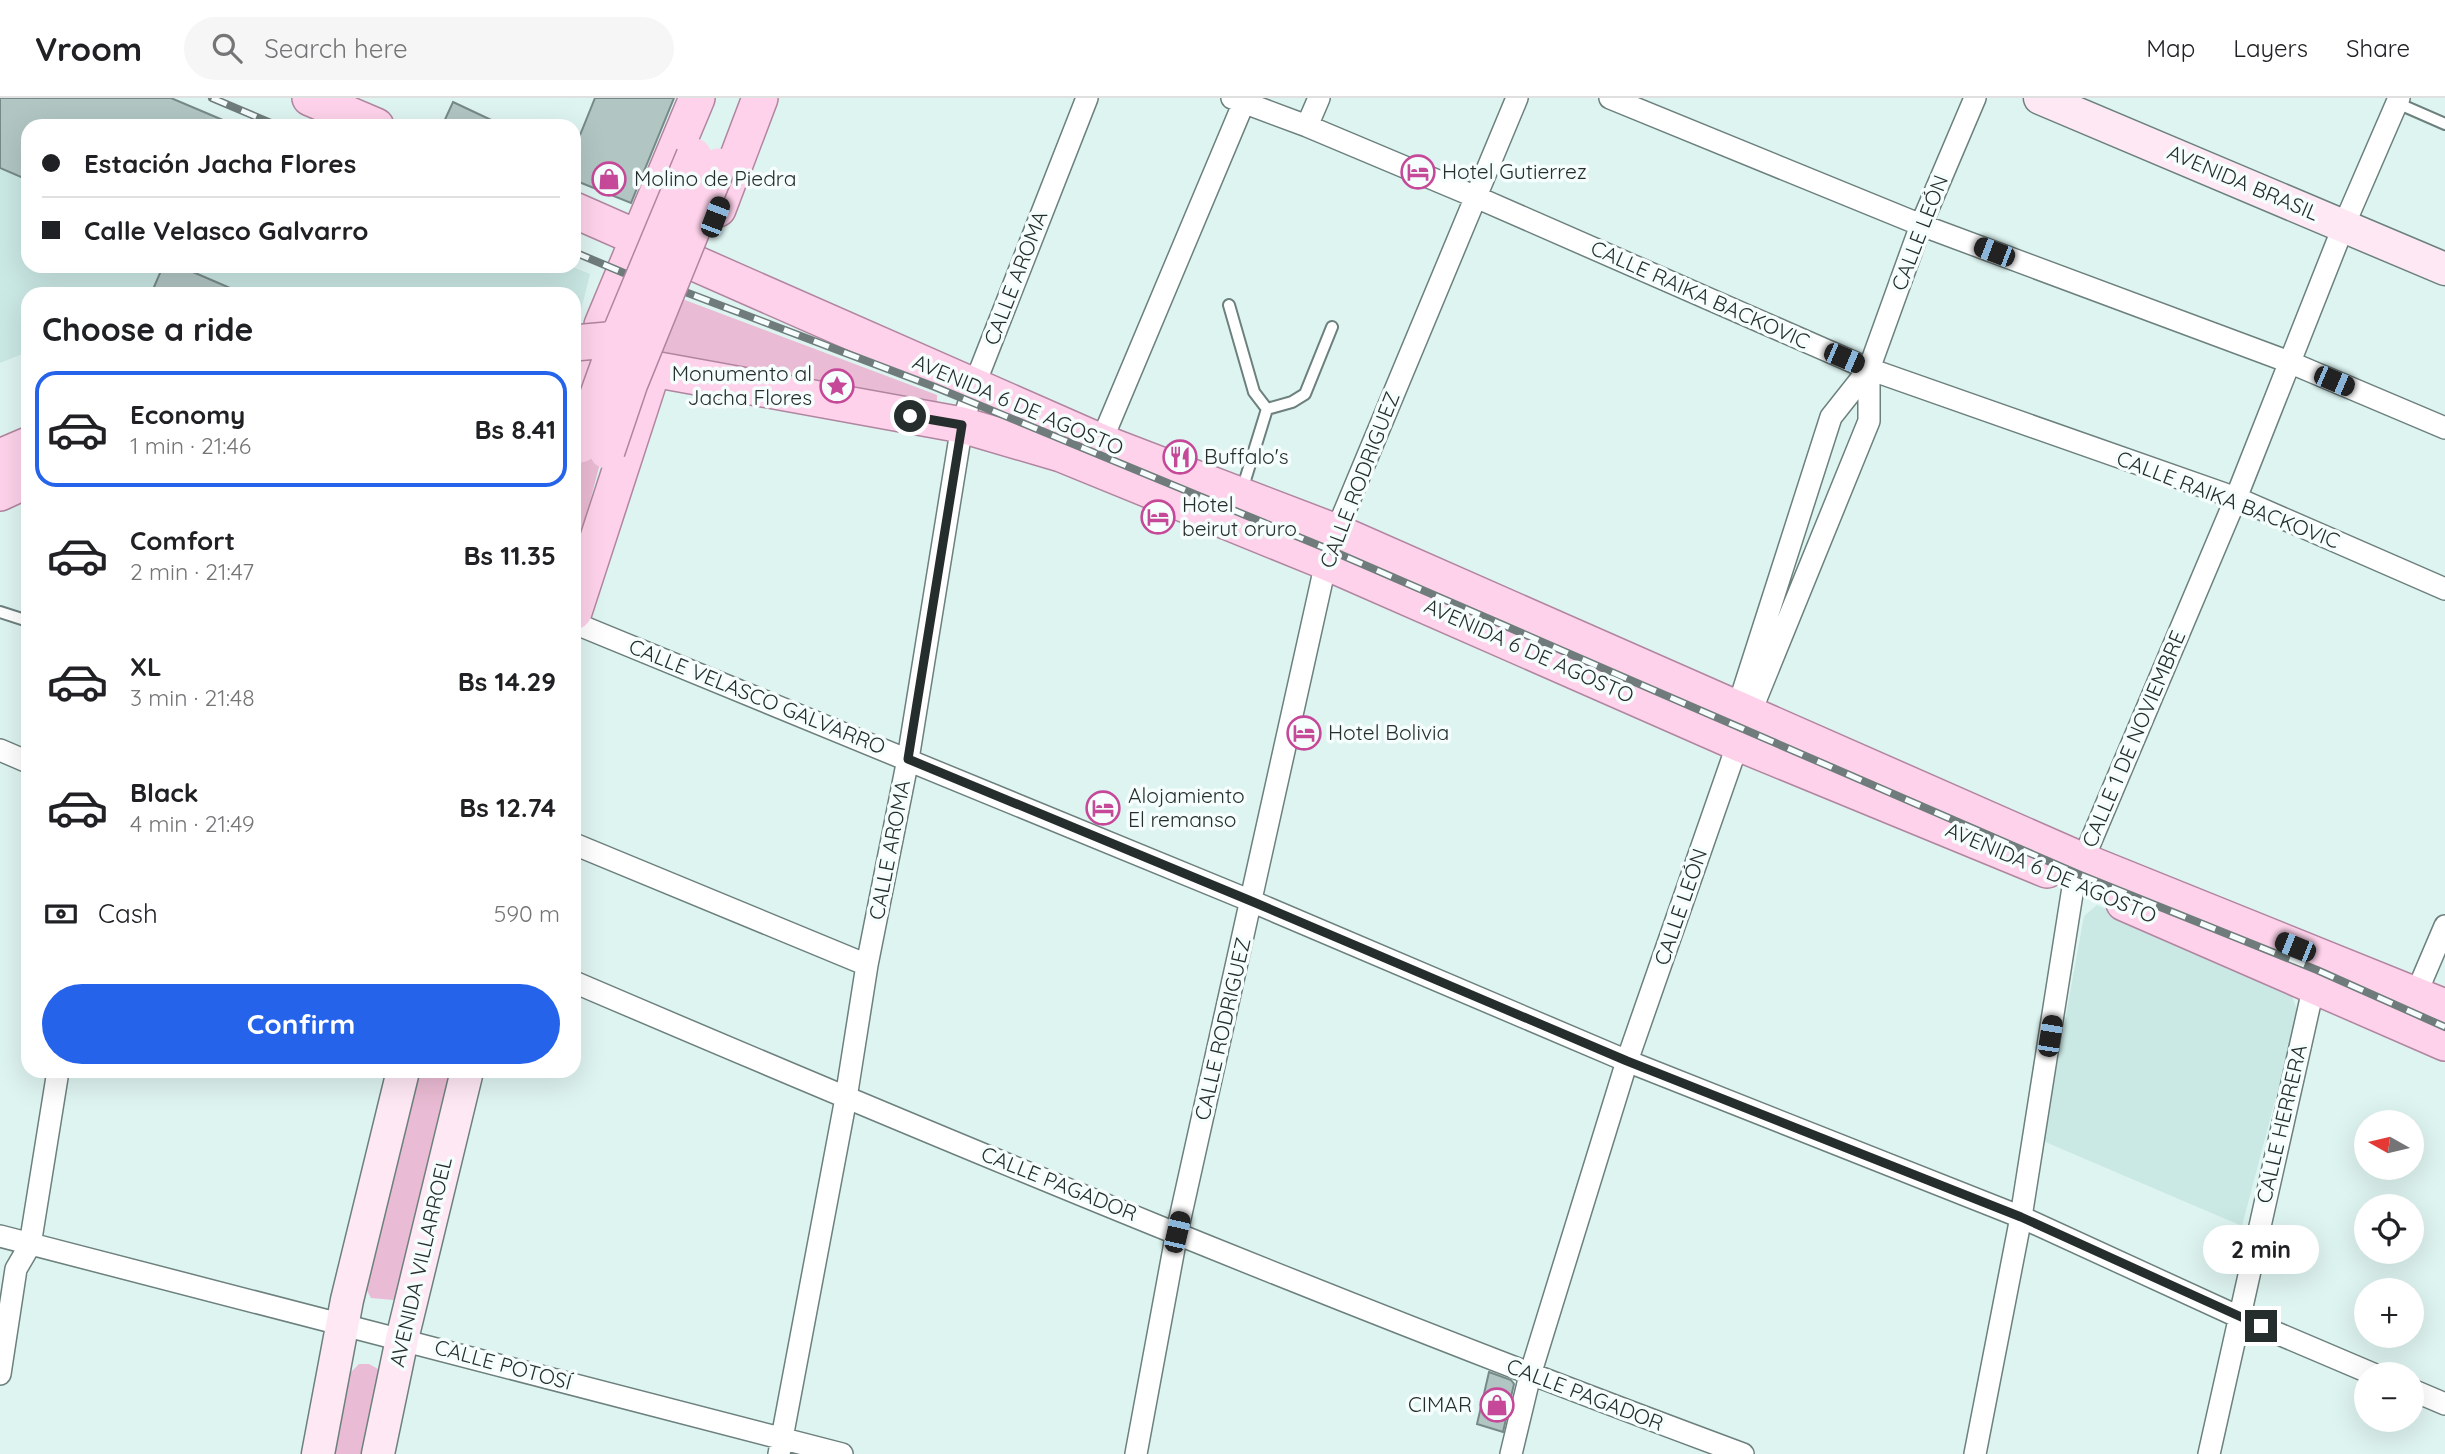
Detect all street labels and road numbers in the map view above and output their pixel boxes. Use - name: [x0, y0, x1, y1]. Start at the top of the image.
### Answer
- street label: AVENIDA BRASIL: [2164, 138, 2323, 226]
- street label: CALLE LEÓN: [1885, 171, 1953, 294]
- street label: CALLE AROMA: [978, 207, 1053, 348]
- street label: CALLE RAIKA BACKOVIC: [1587, 234, 1814, 354]
- street label: AVENIDA 6 DE AGOSTO: [909, 348, 1128, 460]
- street label: CALLE RODRIGUEZ: [1313, 388, 1405, 571]
- street label: CALLE RAIKA BACKOVIC: [2113, 444, 2344, 554]
- street label: AVENIDA 6 DE AGOSTO: [1421, 592, 1638, 708]
- street label: CALLE 1 DE NOVIEMBRE: [2076, 626, 2191, 851]
- street label: CALLE VELASCO GALVARRO: [625, 633, 889, 760]
- street label: CALLE AROMA: [863, 778, 915, 922]
- street label: AVENIDA 6 DE AGOSTO: [1942, 816, 2161, 928]
- street label: CALLE LEÓN: [1648, 845, 1712, 968]
- street label: CALLE RODRIGUEZ: [1188, 935, 1256, 1123]
- street label: CALLE HERRERA: [2250, 1042, 2312, 1206]
- street label: CALLE PAGADOR: [978, 1140, 1141, 1226]
- street label: AVENIDA VILLARROEL: [383, 1154, 457, 1369]
- street label: CALLE POTOSÍ: [432, 1333, 575, 1395]
- street label: CALLE PAGADOR: [1503, 1352, 1667, 1436]

